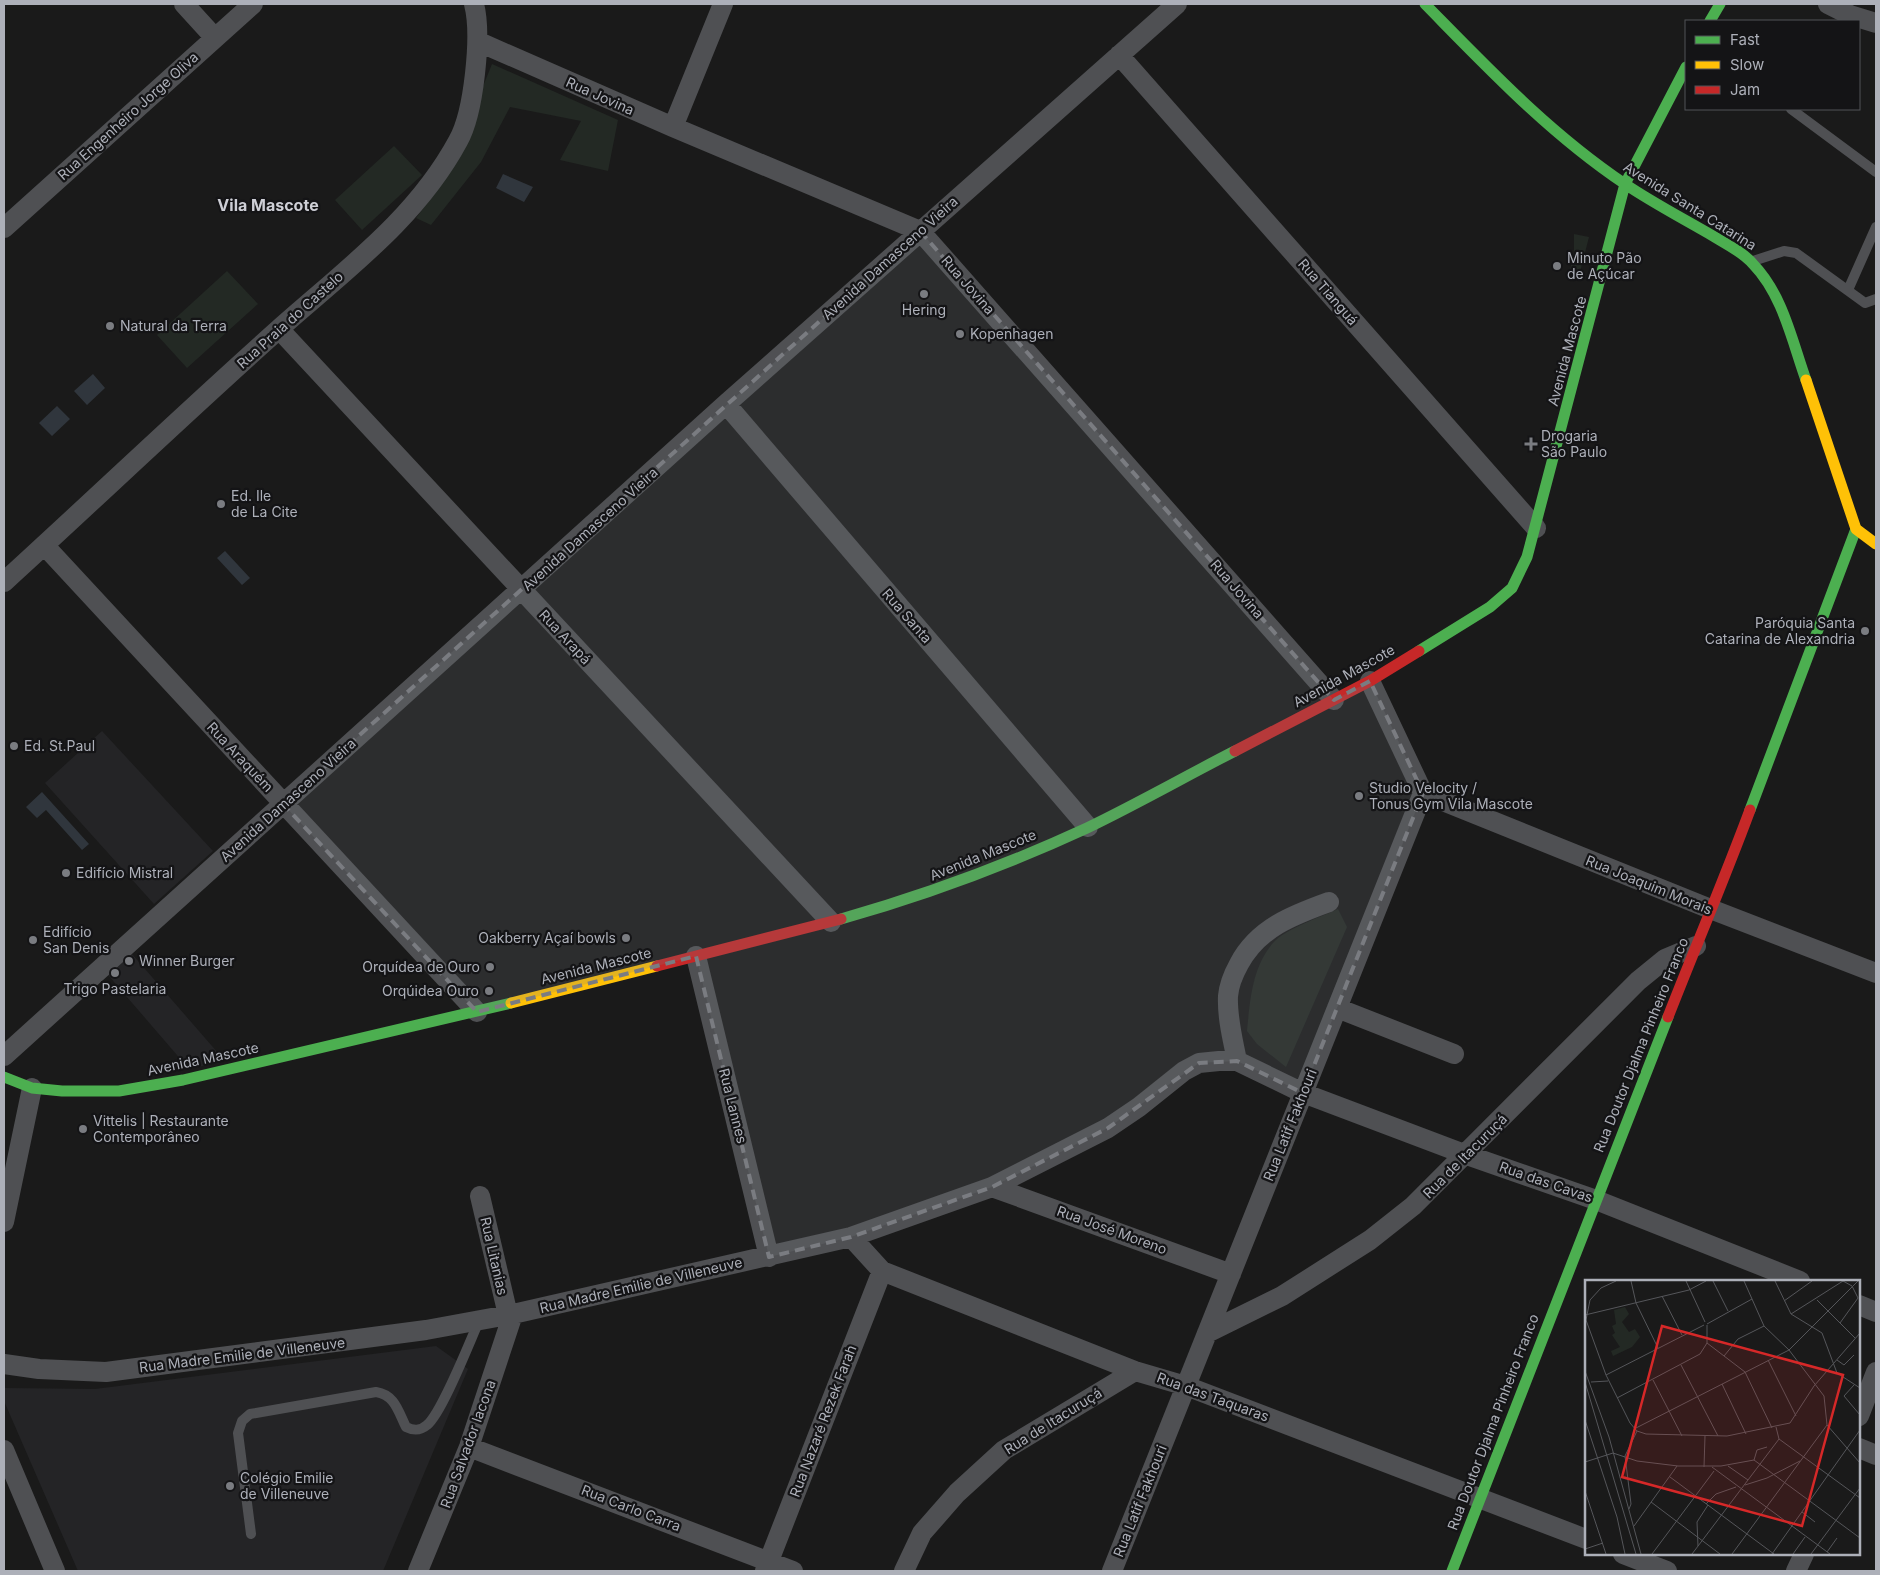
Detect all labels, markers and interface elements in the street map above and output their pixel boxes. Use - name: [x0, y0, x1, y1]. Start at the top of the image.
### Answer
- legend: [1685, 20, 1860, 110]
- text: Fast: [1730, 30, 1760, 49]
- street label: Rua Engenheiro Jorge Oliva: [54, 48, 201, 183]
- text: Slow: [1730, 55, 1764, 74]
- street label: Rua Jovina: [564, 73, 637, 118]
- text: Jam: [1730, 80, 1760, 99]
- street label: Avenida Santa Catarina: [1621, 158, 1760, 254]
- street label: Avenida Damasceno Vieira: [818, 192, 961, 323]
- district label: Vila Mascote: [217, 195, 319, 215]
- place label: Minuto Pão de Açúcar: [1567, 249, 1642, 282]
- street label: Rua Jovina: [938, 252, 999, 318]
- street label: Rua Tianguá: [1295, 255, 1362, 328]
- marker: Minuto Pão de Açúcar: [1551, 260, 1563, 272]
- street label: Rua Praia do Castelo: [233, 267, 346, 372]
- marker: Hering: [918, 288, 930, 300]
- street label: Avenida Mascote: [1544, 294, 1589, 408]
- place label: Hering: [902, 301, 946, 318]
- place label: Natural da Terra: [120, 317, 227, 334]
- marker: Natural da Terra: [104, 320, 116, 332]
- place label: Kopenhagen: [970, 325, 1053, 342]
- marker: Kopenhagen: [954, 328, 966, 340]
- place label: Drogaria São Paulo: [1541, 427, 1607, 460]
- marker: Drogaria São Paulo: [1525, 438, 1537, 450]
- street label: Avenida Damasceno Vieira: [518, 463, 661, 594]
- place label: Ed. Ile de La Cite: [231, 487, 298, 520]
- marker: Ed. Ile de La Cite: [215, 498, 227, 510]
- street label: Rua Jovina: [1207, 556, 1268, 622]
- street label: Rua Santa: [879, 585, 936, 646]
- street label: Rua Arapá: [536, 606, 595, 667]
- place label: Paróquia Santa Catarina de Alexandria: [1705, 614, 1855, 647]
- marker: Paróquia Santa Catarina de Alexandria: [1859, 625, 1871, 637]
- street label: Avenida Mascote: [1290, 641, 1397, 710]
- street label: Rua Araquém: [204, 718, 277, 795]
- street label: Avenida Damasceno Vieira: [216, 734, 359, 865]
- place label: Ed. St.Paul: [24, 737, 95, 754]
- marker: Ed. St.Paul: [8, 740, 20, 752]
- place label: Studio Velocity / Tonus Gym Vila Mascote: [1369, 779, 1533, 812]
- marker: Studio Velocity / Tonus Gym Vila Mascote: [1353, 790, 1365, 802]
- street label: Avenida Mascote: [927, 825, 1039, 884]
- street label: Rua Joaquim Morais: [1583, 851, 1715, 918]
- place label: Edifício Mistral: [76, 864, 173, 881]
- marker: Edifício Mistral: [60, 867, 72, 879]
- place label: Edifício San Denis: [43, 923, 109, 956]
- place label: Oakberry Açaí bowls: [478, 929, 616, 946]
- marker: Oakberry Açaí bowls: [620, 932, 632, 944]
- marker: Edifício San Denis: [27, 934, 39, 946]
- street label: Rua Doutor Djalma Pinheiro Franco: [1590, 935, 1692, 1155]
- street label: Avenida Mascote: [539, 944, 653, 987]
- place label: Winner Burger: [139, 952, 235, 969]
- marker: Winner Burger: [123, 955, 135, 967]
- place label: Orquídea de Ouro: [362, 958, 480, 975]
- marker: Orquídea de Ouro: [484, 961, 496, 973]
- marker: Trigo Pastelaria: [109, 967, 121, 979]
- place label: Trigo Pastelaria: [64, 980, 166, 997]
- place label: Orqúidea Ouro: [382, 982, 479, 999]
- marker: Orqúidea Ouro: [483, 985, 495, 997]
- street label: Avenida Mascote: [146, 1038, 260, 1079]
- street label: Rua Lannes: [716, 1066, 751, 1145]
- street label: Rua Latif Fakhouri: [1259, 1066, 1320, 1183]
- street label: Rua de Itacuruçá: [1419, 1110, 1510, 1201]
- place label: Vittelis | Restaurante Contemporâneo: [93, 1112, 229, 1145]
- marker: Vittelis | Restaurante Contemporâneo: [77, 1123, 89, 1135]
- street label: Rua das Cavas: [1497, 1158, 1595, 1205]
- street label: Rua José Moreno: [1055, 1202, 1170, 1257]
- street label: Rua Litanias: [477, 1215, 512, 1297]
- street label: Rua Madre Emilie de Villeneuve: [538, 1253, 744, 1316]
- inset map: [1585, 1280, 1860, 1555]
- street label: Rua Doutor Djalma Pinheiro Franco: [1443, 1311, 1542, 1532]
- street label: Rua Madre Emilie de Villeneuve: [138, 1333, 346, 1376]
- street label: Rua Nazaré Rezek Farah: [786, 1342, 859, 1499]
- street label: Rua das Taquaras: [1155, 1368, 1272, 1425]
- street label: Rua Salvador Iacona: [436, 1377, 499, 1510]
- street label: Rua de Itacuruçá: [1001, 1384, 1105, 1457]
- street label: Rua Latif Fakhouri: [1109, 1442, 1170, 1559]
- place label: Colégio Emilie de Villeneuve: [240, 1469, 334, 1502]
- marker: Colégio Emilie de Villeneuve: [224, 1480, 236, 1492]
- street label: Rua Carlo Carra: [579, 1481, 683, 1534]

